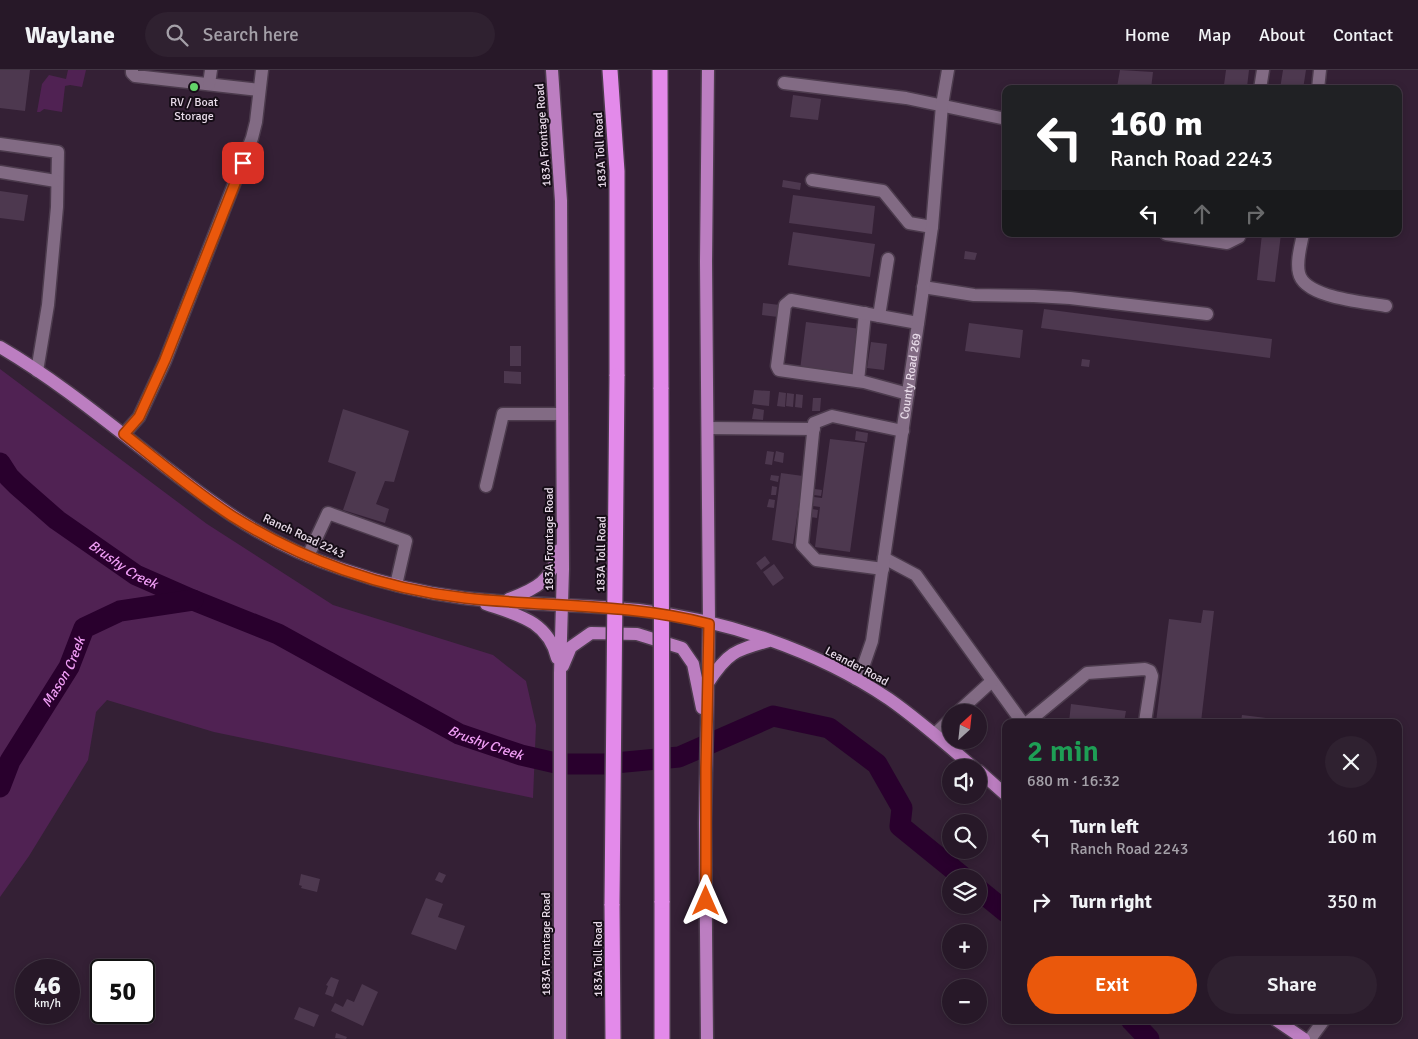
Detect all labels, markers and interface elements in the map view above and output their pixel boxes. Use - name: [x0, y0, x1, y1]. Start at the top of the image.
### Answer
- search box: [145, 12, 495, 57]
- text: Waylane: [25, 20, 115, 50]
- icon: search: [163, 21, 191, 49]
- text: Search here: [203, 23, 299, 47]
- text: Home: [1125, 24, 1170, 46]
- text: Map: [1198, 24, 1231, 46]
- text: About: [1259, 24, 1305, 46]
- text: Contact: [1333, 24, 1393, 46]
- marker: RV / Boat Storage: [188, 81, 200, 93]
- street label: 183A Frontage Road: [532, 83, 555, 187]
- place label: RV / Boat Storage: [170, 95, 218, 124]
- text: 160 m: [1110, 102, 1203, 145]
- icon: left: [1027, 105, 1092, 170]
- street label: 183A Toll Road: [591, 112, 610, 188]
- pin: [222, 142, 264, 184]
- text: Ranch Road 2243: [1110, 145, 1273, 172]
- icon: arrive: [229, 149, 257, 177]
- icon: left: [1135, 200, 1163, 228]
- icon: ahead: [1188, 200, 1216, 228]
- icon: right: [1241, 200, 1269, 228]
- street label: County Road 269: [897, 332, 925, 420]
- street label: 183A Frontage Road: [542, 487, 557, 591]
- street label: Ranch Road 2243: [260, 511, 347, 562]
- street label: 183A Toll Road: [593, 516, 610, 592]
- water label: Brushy Creek: [85, 537, 162, 593]
- water label: Mason Creek: [38, 633, 89, 710]
- street label: Leander Road: [822, 643, 891, 689]
- north arrow: [942, 704, 988, 749]
- map controls: [942, 704, 987, 1024]
- water label: Brushy Creek: [445, 722, 527, 765]
- text: 2 min: [1027, 733, 1099, 770]
- button: close: [1325, 736, 1377, 788]
- button: sound: [942, 759, 987, 804]
- text: 680 m · 16:32: [1027, 771, 1120, 791]
- button: search: [942, 814, 987, 859]
- text: Turn left: [1070, 815, 1139, 839]
- icon: left: [1027, 823, 1055, 851]
- text: 160 m: [1327, 825, 1377, 849]
- text: Ranch Road 2243: [1070, 839, 1188, 859]
- button: layers: [942, 869, 987, 914]
- position arrow: [679, 874, 731, 926]
- icon: right: [1027, 888, 1055, 916]
- text: Turn right: [1070, 890, 1152, 914]
- text: 350 m: [1327, 890, 1377, 914]
- street label: 183A Frontage Road: [539, 892, 554, 996]
- street label: 183A Toll Road: [591, 921, 606, 997]
- button: +: [942, 924, 987, 969]
- button: Exit: [1027, 956, 1197, 1014]
- button: Share: [1207, 956, 1377, 1014]
- speed limit sign: 50: [90, 959, 155, 1024]
- text: 46: [34, 970, 61, 1001]
- button: −: [942, 979, 987, 1024]
- text: km/h: [34, 996, 61, 1011]

